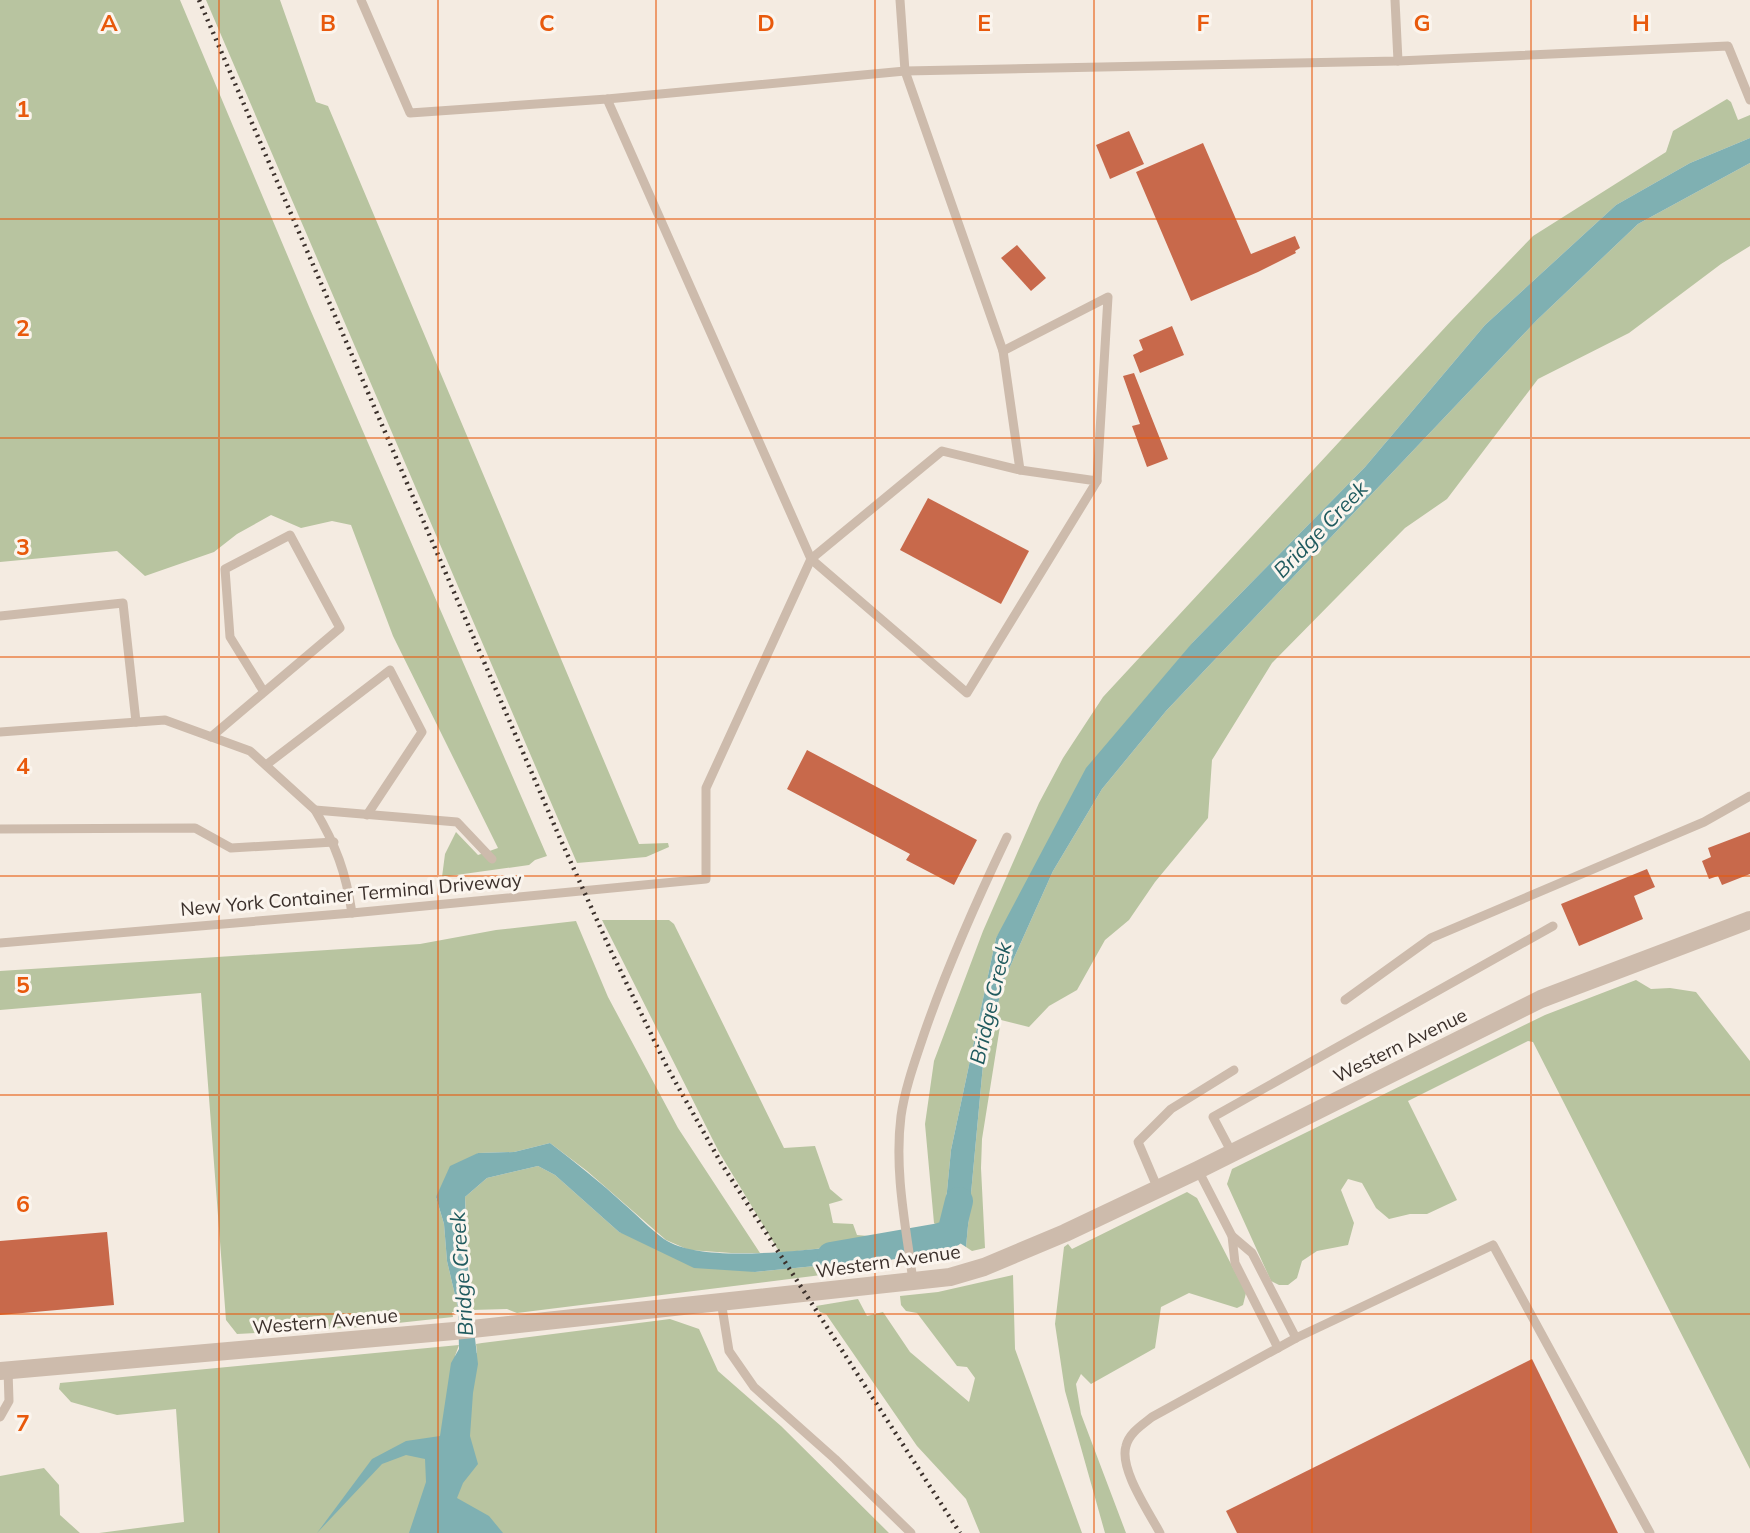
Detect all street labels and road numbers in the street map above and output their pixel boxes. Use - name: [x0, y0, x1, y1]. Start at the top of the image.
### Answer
- street label: New York Container Terminal Driveway: [179, 867, 523, 921]
- street label: Western Avenue: [1329, 1002, 1471, 1088]
- street label: Western Avenue: [814, 1239, 962, 1283]
- street label: Western Avenue: [251, 1303, 399, 1339]

